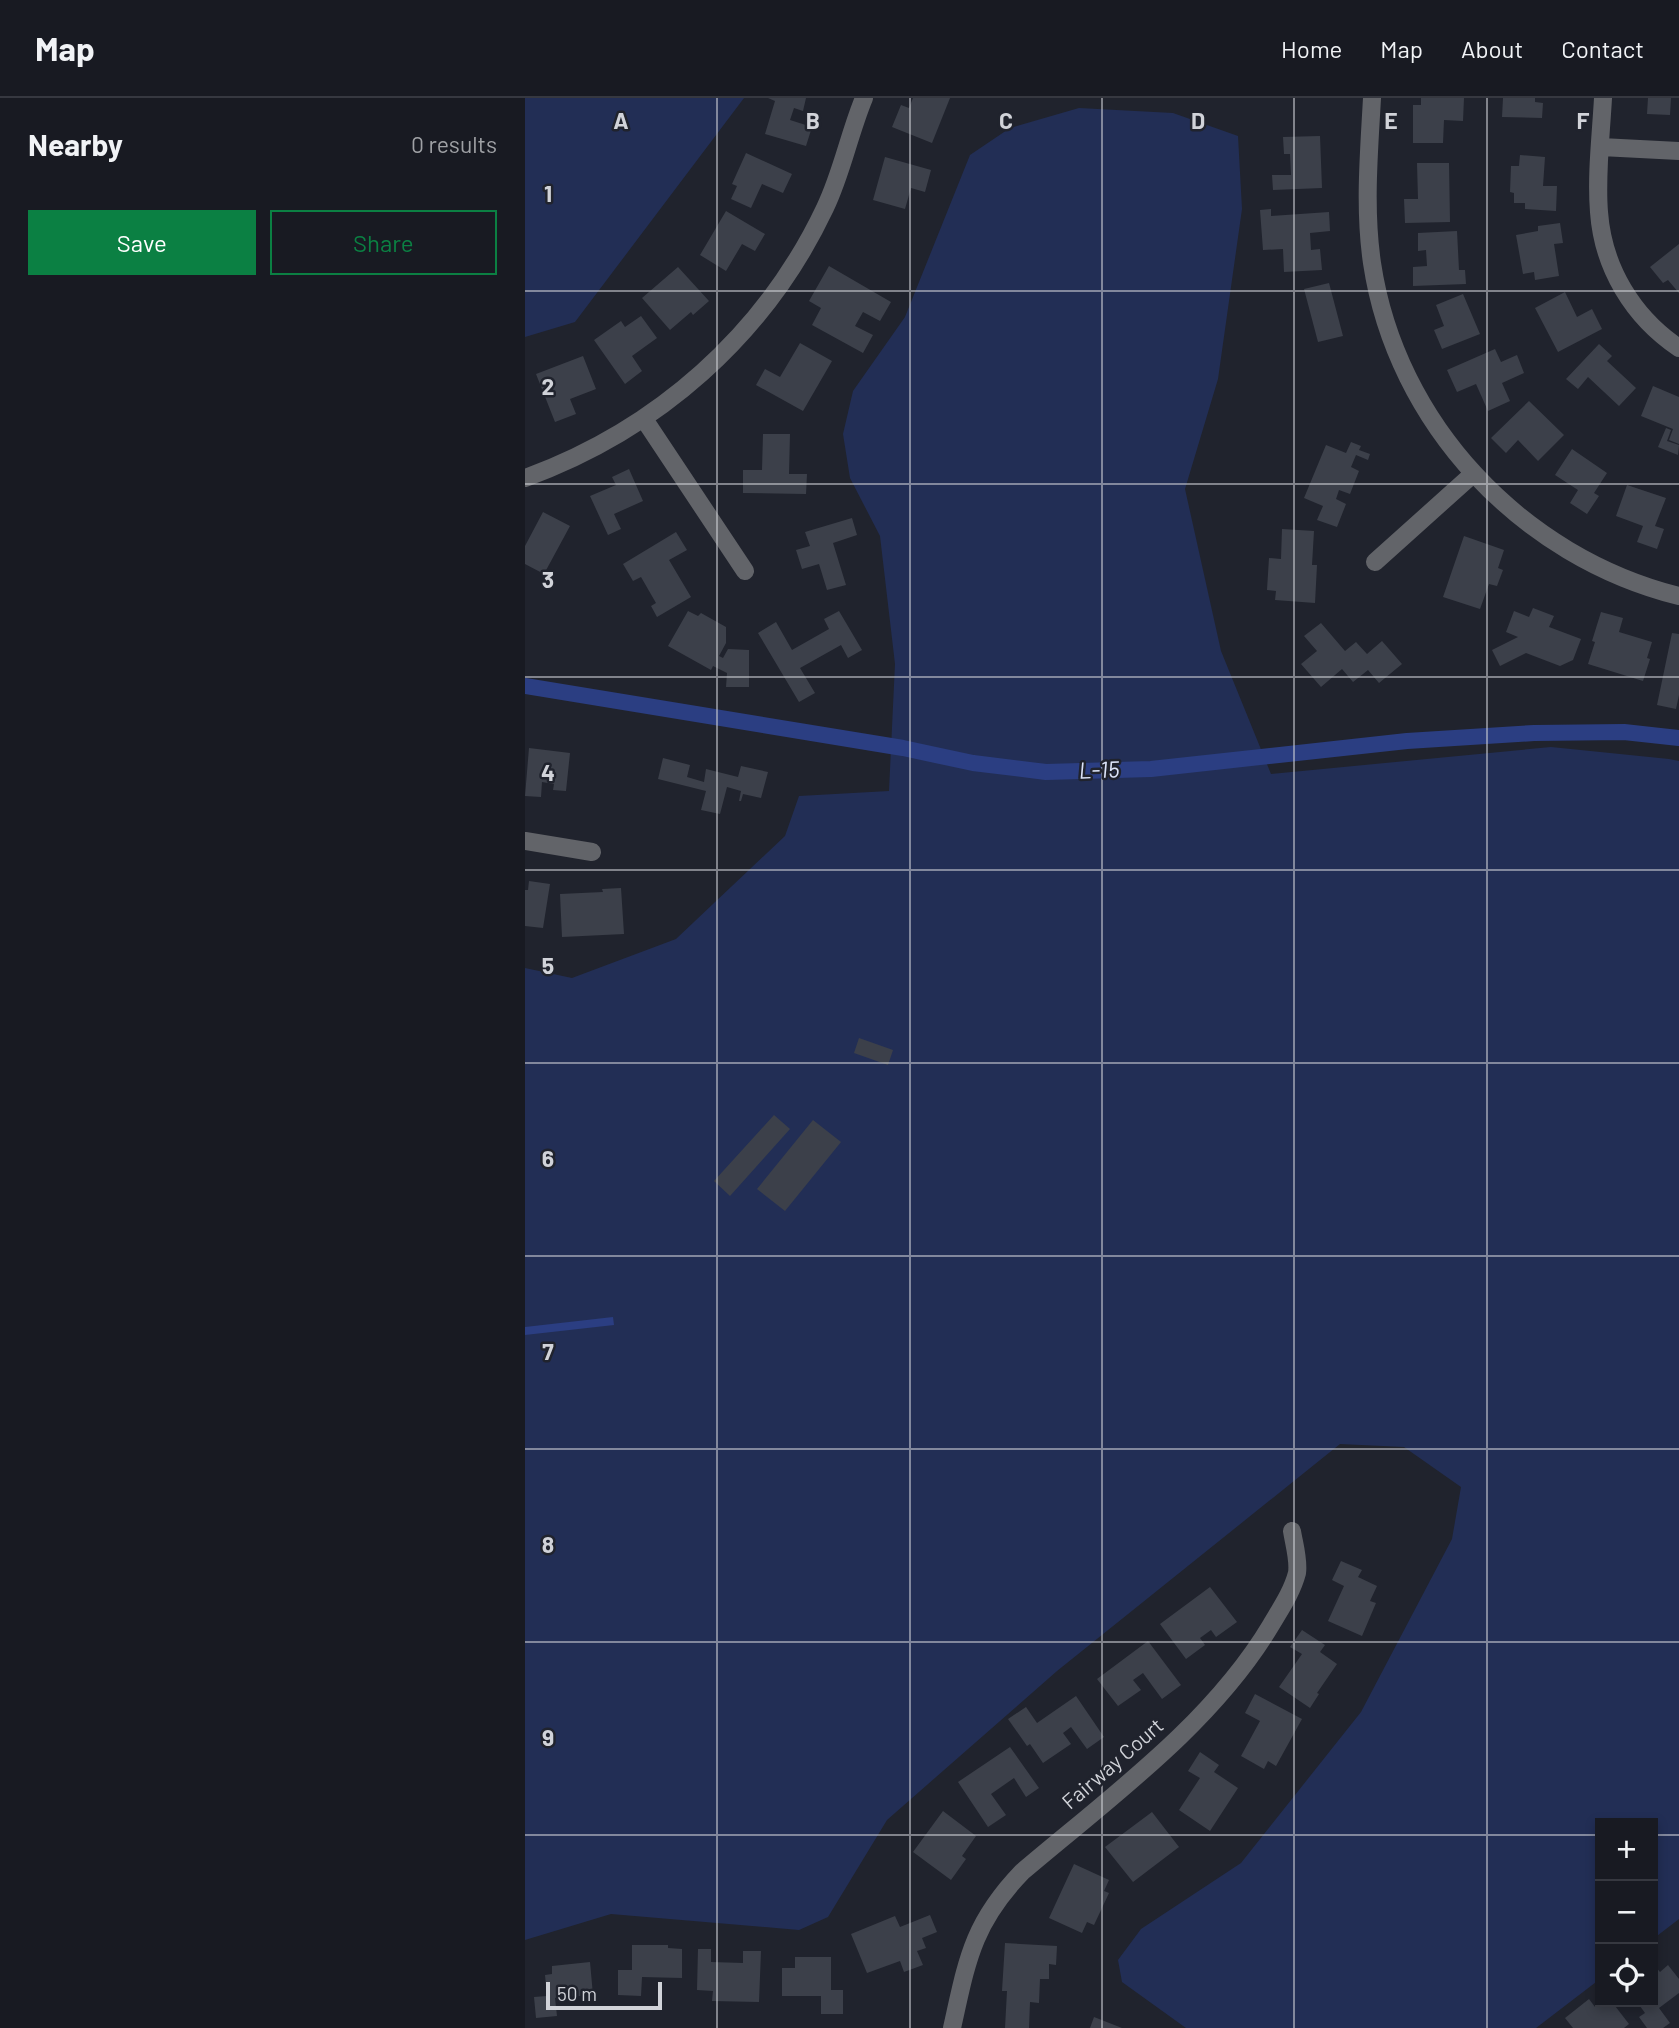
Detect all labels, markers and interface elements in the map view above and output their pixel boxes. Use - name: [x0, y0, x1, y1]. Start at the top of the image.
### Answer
- text: Map: [35, 28, 95, 68]
- text: Home: [1281, 34, 1342, 63]
- text: Map: [1380, 34, 1423, 63]
- text: About: [1461, 34, 1523, 63]
- text: Contact: [1561, 34, 1644, 63]
- text: A: [613, 106, 629, 134]
- text: B: [806, 106, 820, 134]
- text: C: [999, 106, 1013, 134]
- text: D: [1191, 106, 1205, 134]
- text: E: [1384, 106, 1398, 134]
- text: F: [1577, 106, 1590, 134]
- text: Nearby: [28, 126, 123, 162]
- text: 0 results: [411, 130, 497, 158]
- text: 1: [544, 179, 552, 207]
- button: Save: [28, 210, 256, 275]
- button: Share: [270, 210, 497, 275]
- text: 2: [542, 372, 554, 400]
- text: 3: [542, 565, 554, 593]
- water label: L-15: [1078, 754, 1120, 784]
- text: 4: [541, 758, 555, 786]
- text: 5: [542, 951, 554, 979]
- text: 6: [542, 1144, 554, 1172]
- text: 7: [542, 1337, 554, 1365]
- text: 8: [542, 1530, 554, 1558]
- street label: Fairway Court: [1056, 1712, 1168, 1814]
- text: 9: [542, 1723, 554, 1751]
- map controls: [1595, 1818, 1658, 2007]
- button: +: [1595, 1818, 1658, 1881]
- button: −: [1595, 1881, 1658, 1944]
- button: locate: [1595, 1944, 1658, 2007]
- scale bar: [546, 1979, 661, 2011]
- text: 50 m: [557, 1982, 597, 2005]

